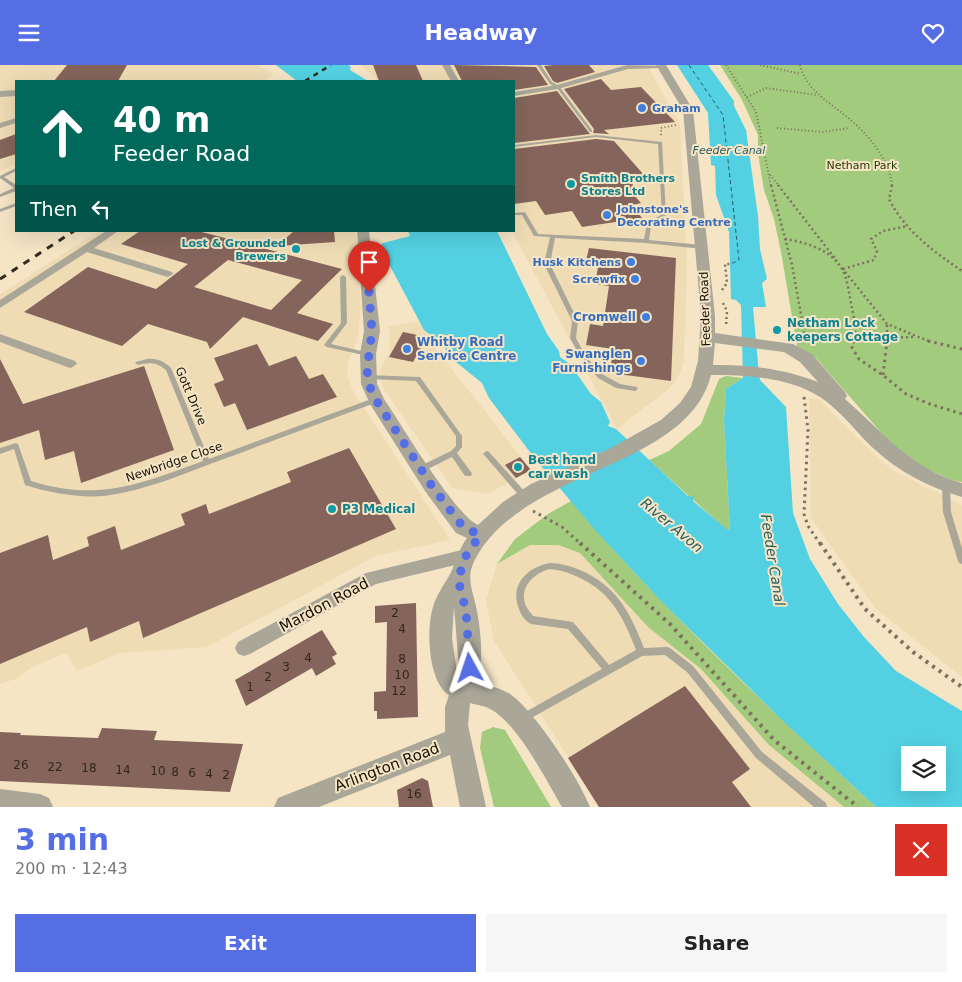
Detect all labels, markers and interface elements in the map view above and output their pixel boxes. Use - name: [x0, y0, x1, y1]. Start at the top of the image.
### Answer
- icon: menu: [15, 19, 43, 47]
- icon: heart: [919, 19, 947, 47]
- text: Headway: [425, 20, 537, 45]
- icon: ahead: [30, 100, 95, 165]
- text: 40 m: [113, 100, 210, 140]
- marker: Graham: [636, 102, 648, 114]
- place label: Graham: [652, 102, 701, 115]
- text: Feeder Road: [113, 141, 250, 166]
- water label: Feeder Canal: [693, 144, 765, 157]
- park label: Netham Park: [826, 159, 898, 172]
- place label: Smith Brothers Stores Ltd: [581, 172, 675, 198]
- marker: Smith Brothers Stores Ltd: [565, 178, 577, 190]
- icon: left: [87, 195, 115, 223]
- text: Then: [30, 198, 77, 220]
- place label: Johnstone's Decorating Centre: [616, 203, 731, 229]
- marker: Johnstone's Decorating Centre: [601, 209, 613, 221]
- place label: Lost & Grounded Brewers: [181, 237, 286, 263]
- pin: [348, 241, 390, 292]
- marker: Lost & Grounded Brewers: [290, 243, 302, 255]
- icon: arrive: [355, 248, 383, 276]
- place label: Husk Kitchens: [533, 256, 621, 269]
- marker: Husk Kitchens: [625, 256, 637, 268]
- street label: Feeder Road: [697, 271, 713, 347]
- place label: Screwfix: [572, 273, 625, 286]
- marker: Screwfix: [629, 273, 641, 285]
- place label: Cromwell: [573, 310, 636, 324]
- marker: Cromwell: [640, 311, 652, 323]
- place label: Netham Lock keepers Cottage: [787, 316, 898, 344]
- marker: Netham Lock keepers Cottage: [771, 324, 783, 336]
- place label: Whitby Road Service Centre: [417, 335, 516, 363]
- marker: Whitby Road Service Centre: [401, 343, 413, 355]
- place label: Swanglen Furnishings: [552, 347, 631, 375]
- marker: Swanglen Furnishings: [635, 355, 647, 367]
- street label: Gott Drive: [172, 365, 210, 427]
- street label: Newbridge Close: [124, 439, 224, 485]
- place label: Best hand car wash: [528, 453, 596, 481]
- marker: Best hand car wash: [512, 461, 524, 473]
- water label: River Avon: [638, 494, 706, 556]
- place label: P3 Medical: [342, 502, 415, 516]
- marker: P3 Medical: [326, 503, 338, 515]
- water label: Feeder Canal: [758, 513, 788, 607]
- street label: Mardon Road: [276, 574, 372, 636]
- house number: 2: [391, 606, 399, 620]
- house number: 4: [398, 622, 406, 636]
- position arrow: [443, 641, 495, 693]
- house number: 4: [304, 651, 312, 665]
- house number: 8: [398, 652, 406, 666]
- house number: 3: [282, 660, 290, 674]
- house number: 10: [394, 668, 410, 682]
- house number: 2: [264, 670, 272, 684]
- house number: 1: [246, 680, 254, 694]
- house number: 12: [391, 684, 407, 698]
- street label: Arlington Road: [332, 739, 442, 795]
- map controls: [901, 746, 946, 791]
- button: layers: [901, 746, 946, 791]
- house number: 26: [13, 758, 29, 772]
- house number: 22: [47, 760, 63, 774]
- house number: 18: [81, 761, 97, 775]
- house number: 14: [115, 763, 131, 777]
- house number: 10: [150, 764, 166, 778]
- house number: 8: [171, 765, 179, 779]
- house number: 6: [188, 766, 196, 780]
- house number: 4: [205, 767, 213, 781]
- house number: 2: [222, 768, 230, 782]
- house number: 16: [406, 787, 422, 801]
- text: 3 min: [15, 822, 109, 857]
- button: close: [895, 824, 947, 876]
- text: 200 m · 12:43: [15, 859, 128, 878]
- button: Exit: [15, 914, 476, 972]
- button: Share: [486, 914, 947, 972]

